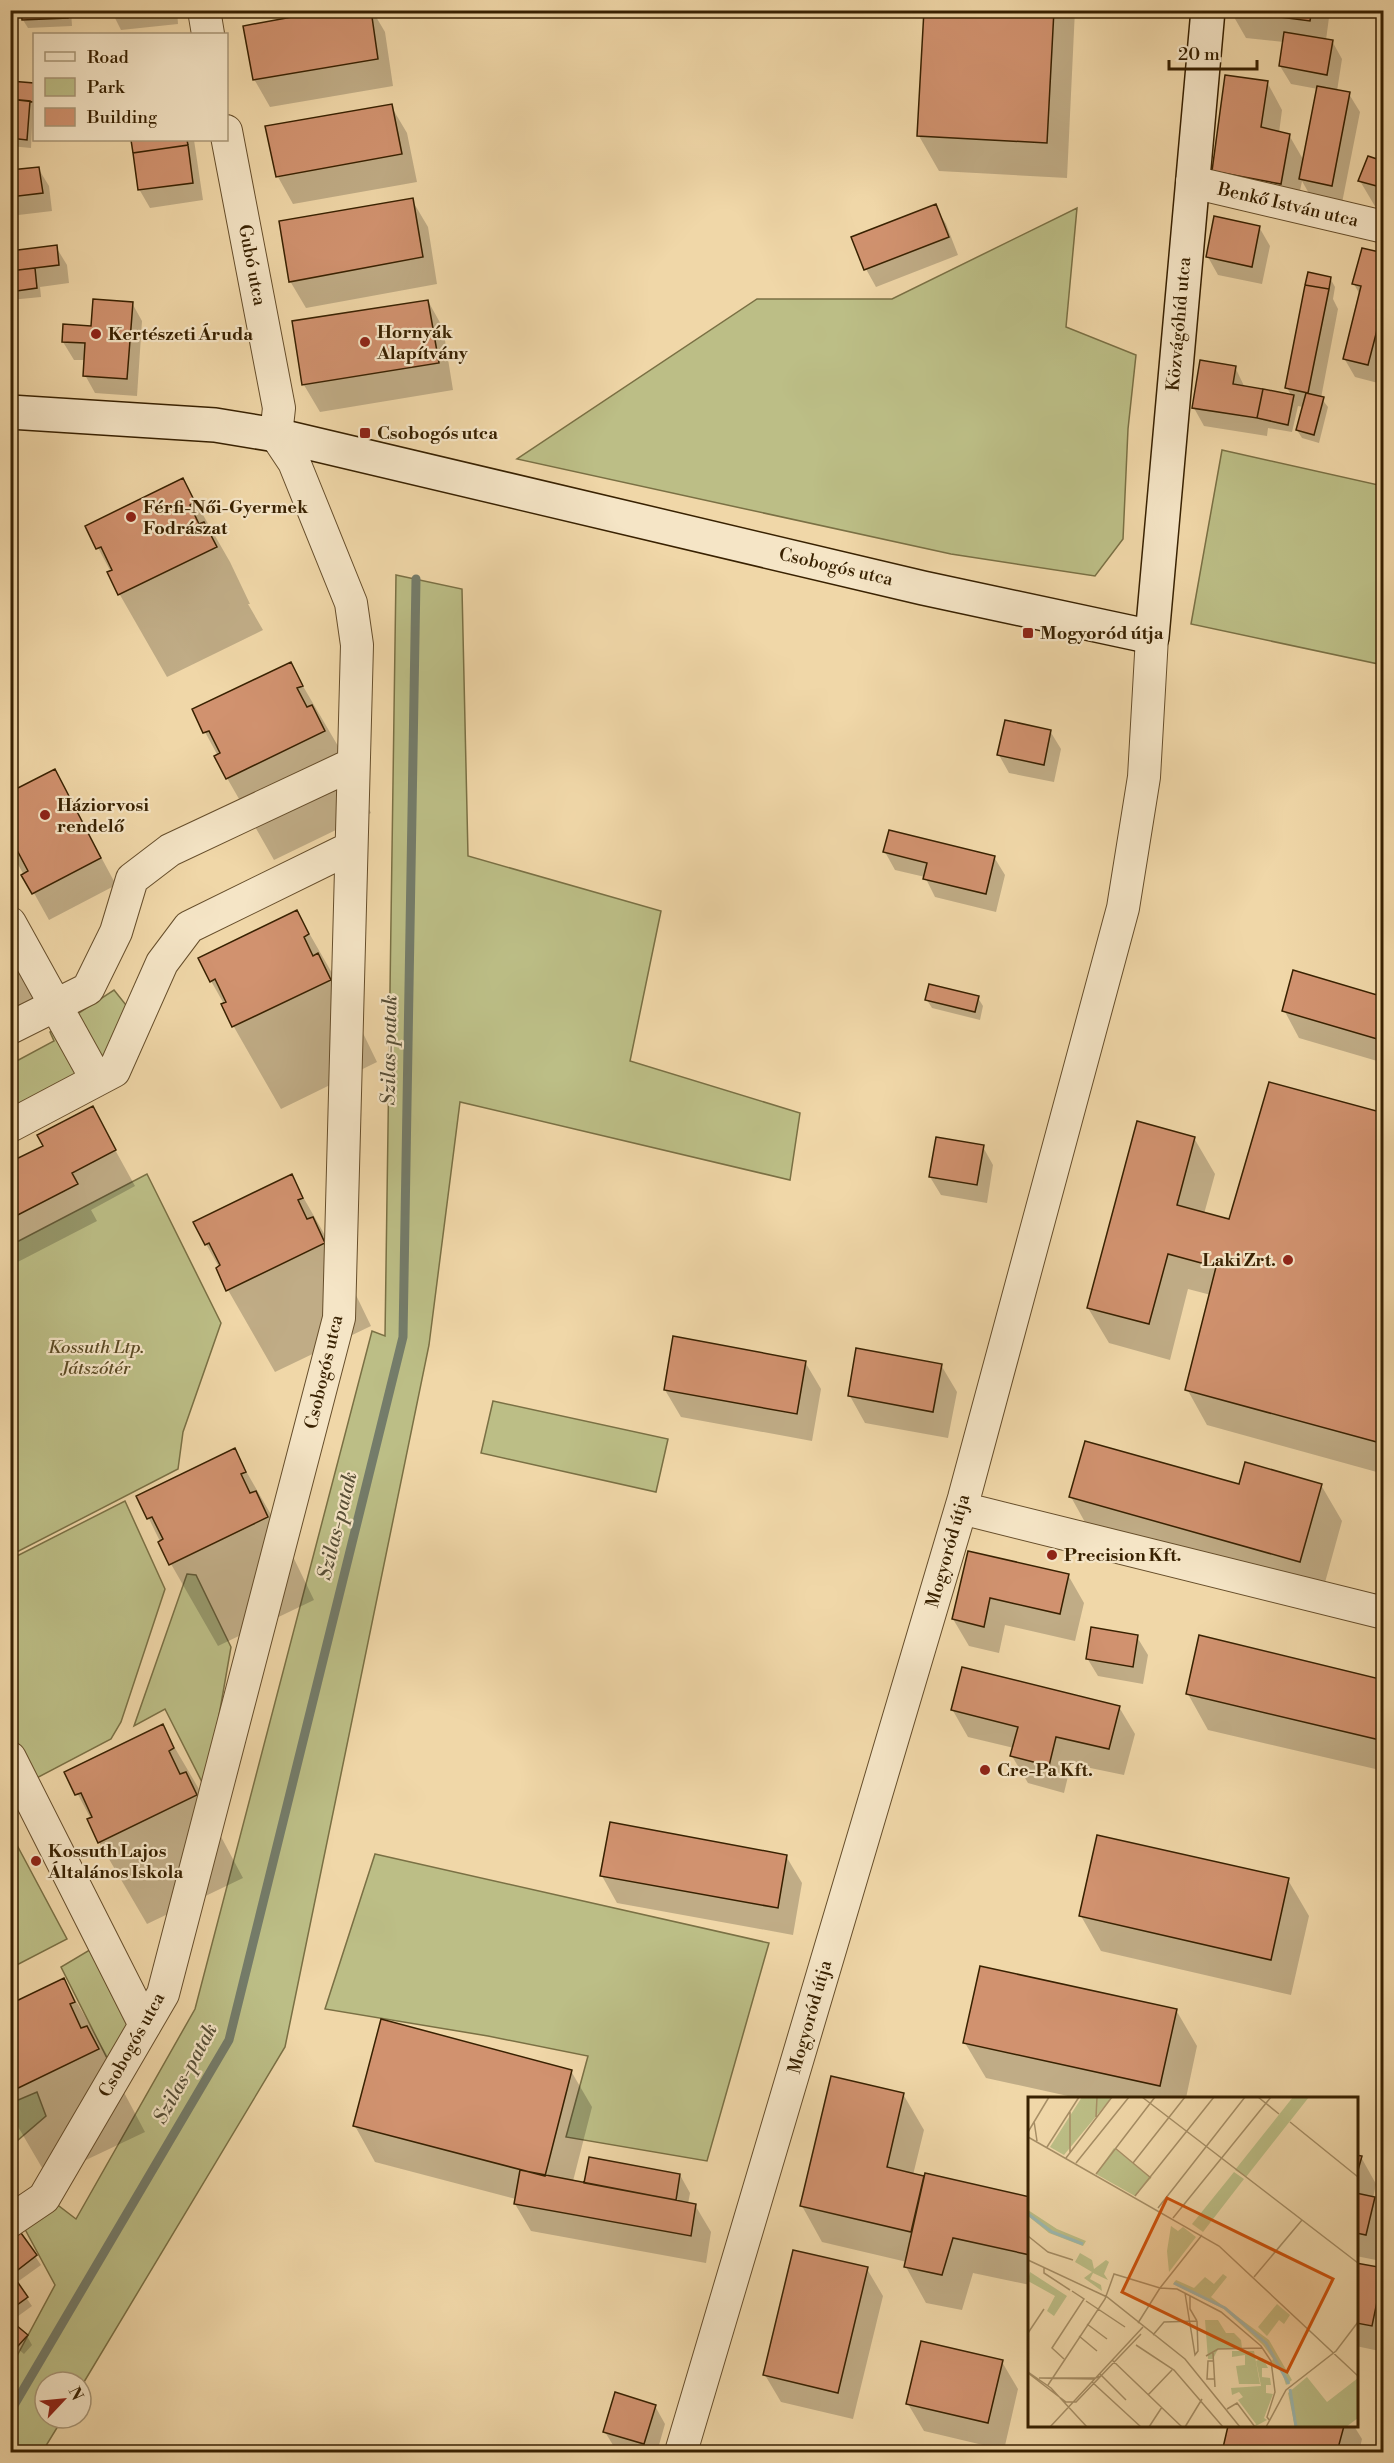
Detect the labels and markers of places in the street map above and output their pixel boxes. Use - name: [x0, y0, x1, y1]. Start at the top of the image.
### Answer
- place label: Hornyák Alapítvány: [376, 321, 469, 365]
- place label: Kertészeti Áruda: [108, 323, 253, 346]
- marker: Kertészeti Áruda: [89, 327, 103, 341]
- marker: Hornyák Alapítvány: [358, 335, 372, 349]
- place label: Csobogós utca: [377, 422, 498, 445]
- marker: Csobogós utca: [358, 426, 372, 440]
- place label: Férfi-Női-Gyermek Fodrászat: [143, 496, 309, 540]
- marker: Férfi-Női-Gyermek Fodrászat: [124, 510, 138, 524]
- place label: Mogyoród útja: [1040, 622, 1164, 645]
- marker: Mogyoród útja: [1021, 626, 1035, 640]
- place label: Háziorvosi rendelő: [57, 794, 149, 838]
- marker: Háziorvosi rendelő: [38, 808, 52, 822]
- place label: Laki Zrt.: [1202, 1249, 1276, 1272]
- marker: Laki Zrt.: [1281, 1253, 1295, 1267]
- place label: Precision Kft.: [1064, 1544, 1182, 1567]
- marker: Precision Kft.: [1045, 1548, 1059, 1562]
- place label: Cre-Pa Kft.: [997, 1759, 1093, 1782]
- marker: Cre-Pa Kft.: [978, 1763, 992, 1777]
- place label: Kossuth Lajos Általános Iskola: [47, 1840, 183, 1884]
- marker: Kossuth Lajos Általános Iskola: [29, 1854, 43, 1868]

